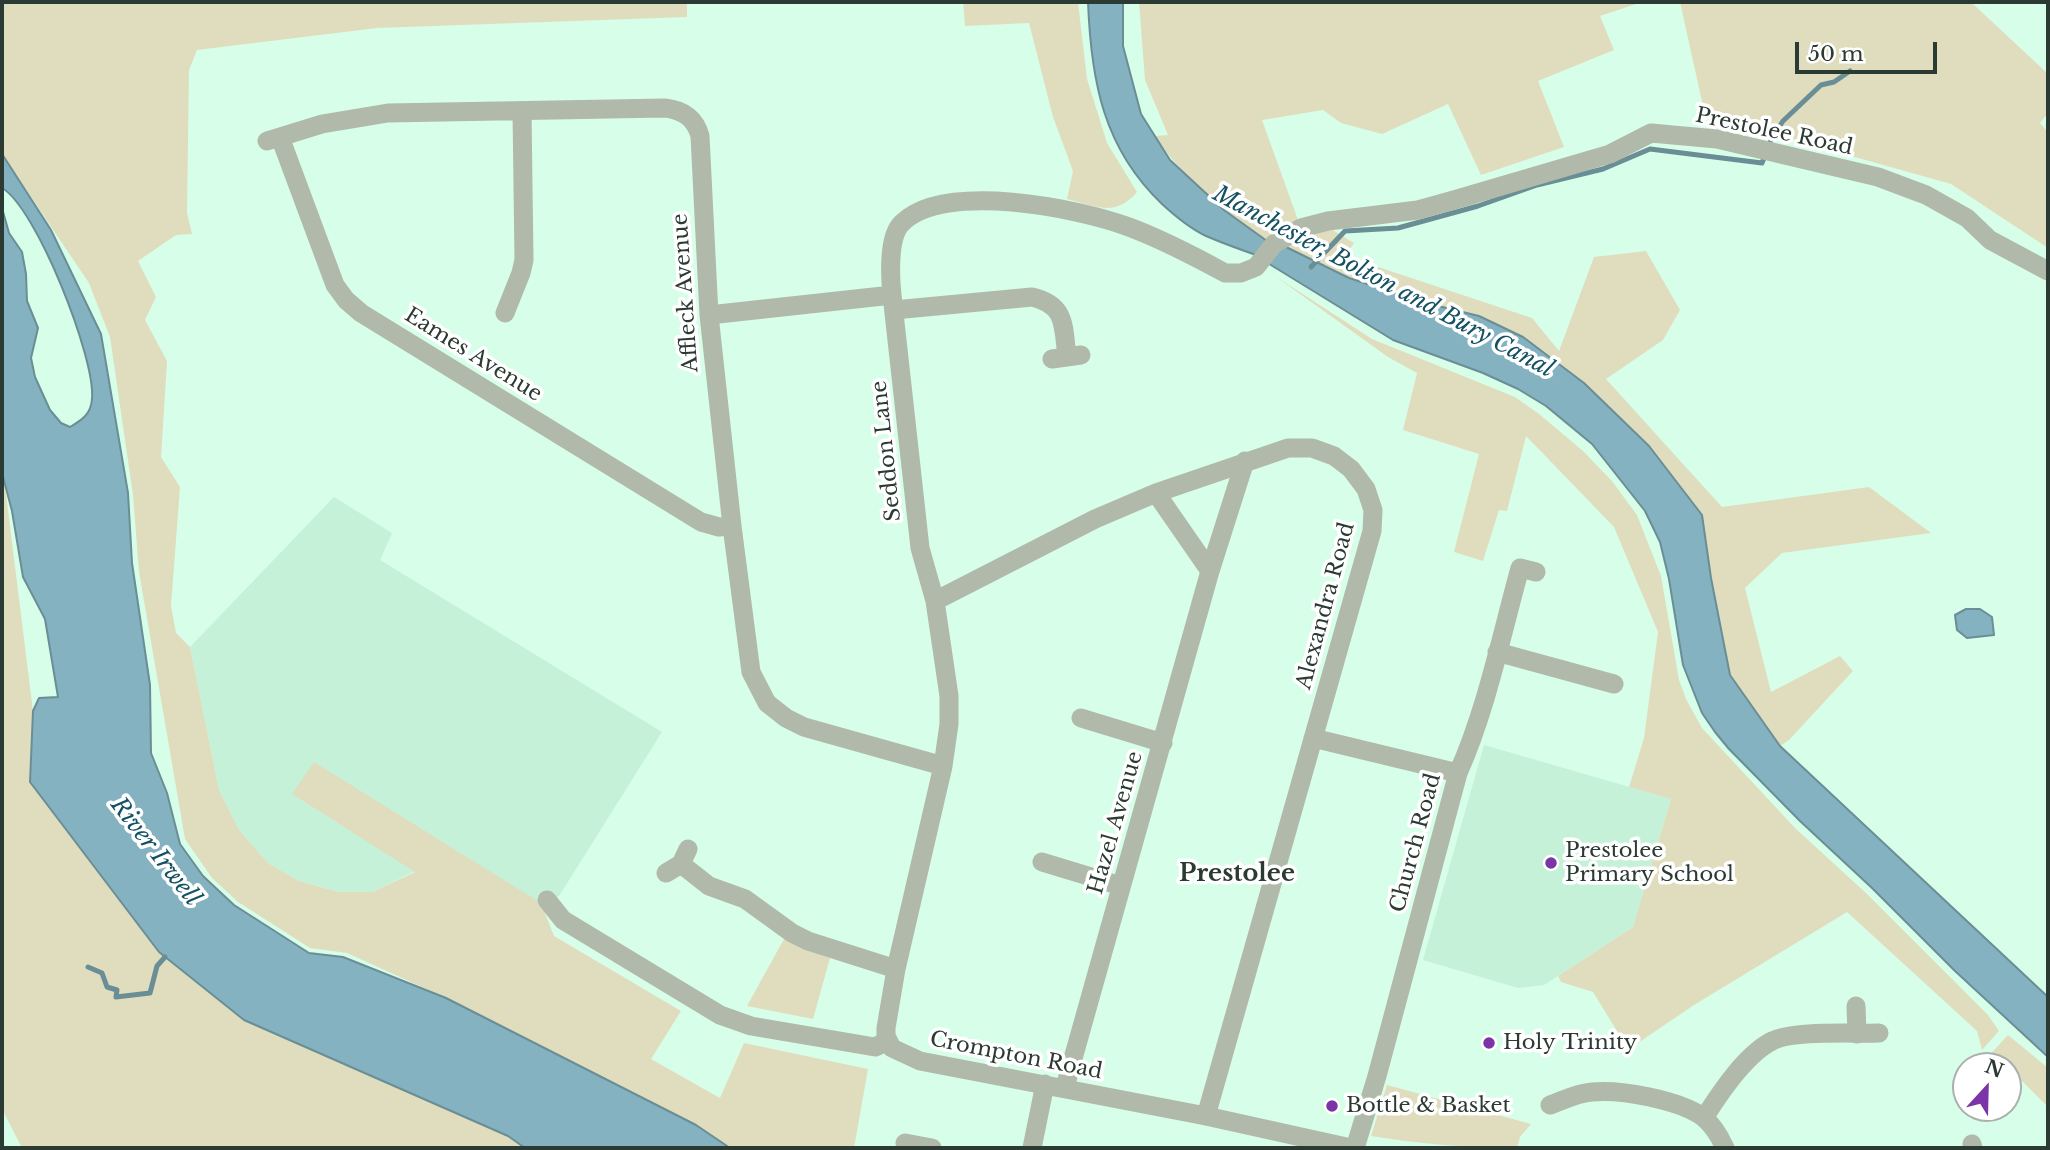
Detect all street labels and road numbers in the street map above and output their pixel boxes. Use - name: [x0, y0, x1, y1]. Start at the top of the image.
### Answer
- street label: Prestolee Road: [1693, 103, 1855, 161]
- street label: Affleck Avenue: [668, 213, 704, 373]
- street label: Eames Avenue: [400, 303, 546, 407]
- street label: Seddon Lane: [867, 379, 907, 523]
- street label: Alexandra Road: [1292, 520, 1360, 692]
- street label: Hazel Avenue: [1084, 749, 1148, 897]
- street label: Church Road: [1385, 771, 1447, 915]
- street label: Crompton Road: [928, 1027, 1104, 1085]

